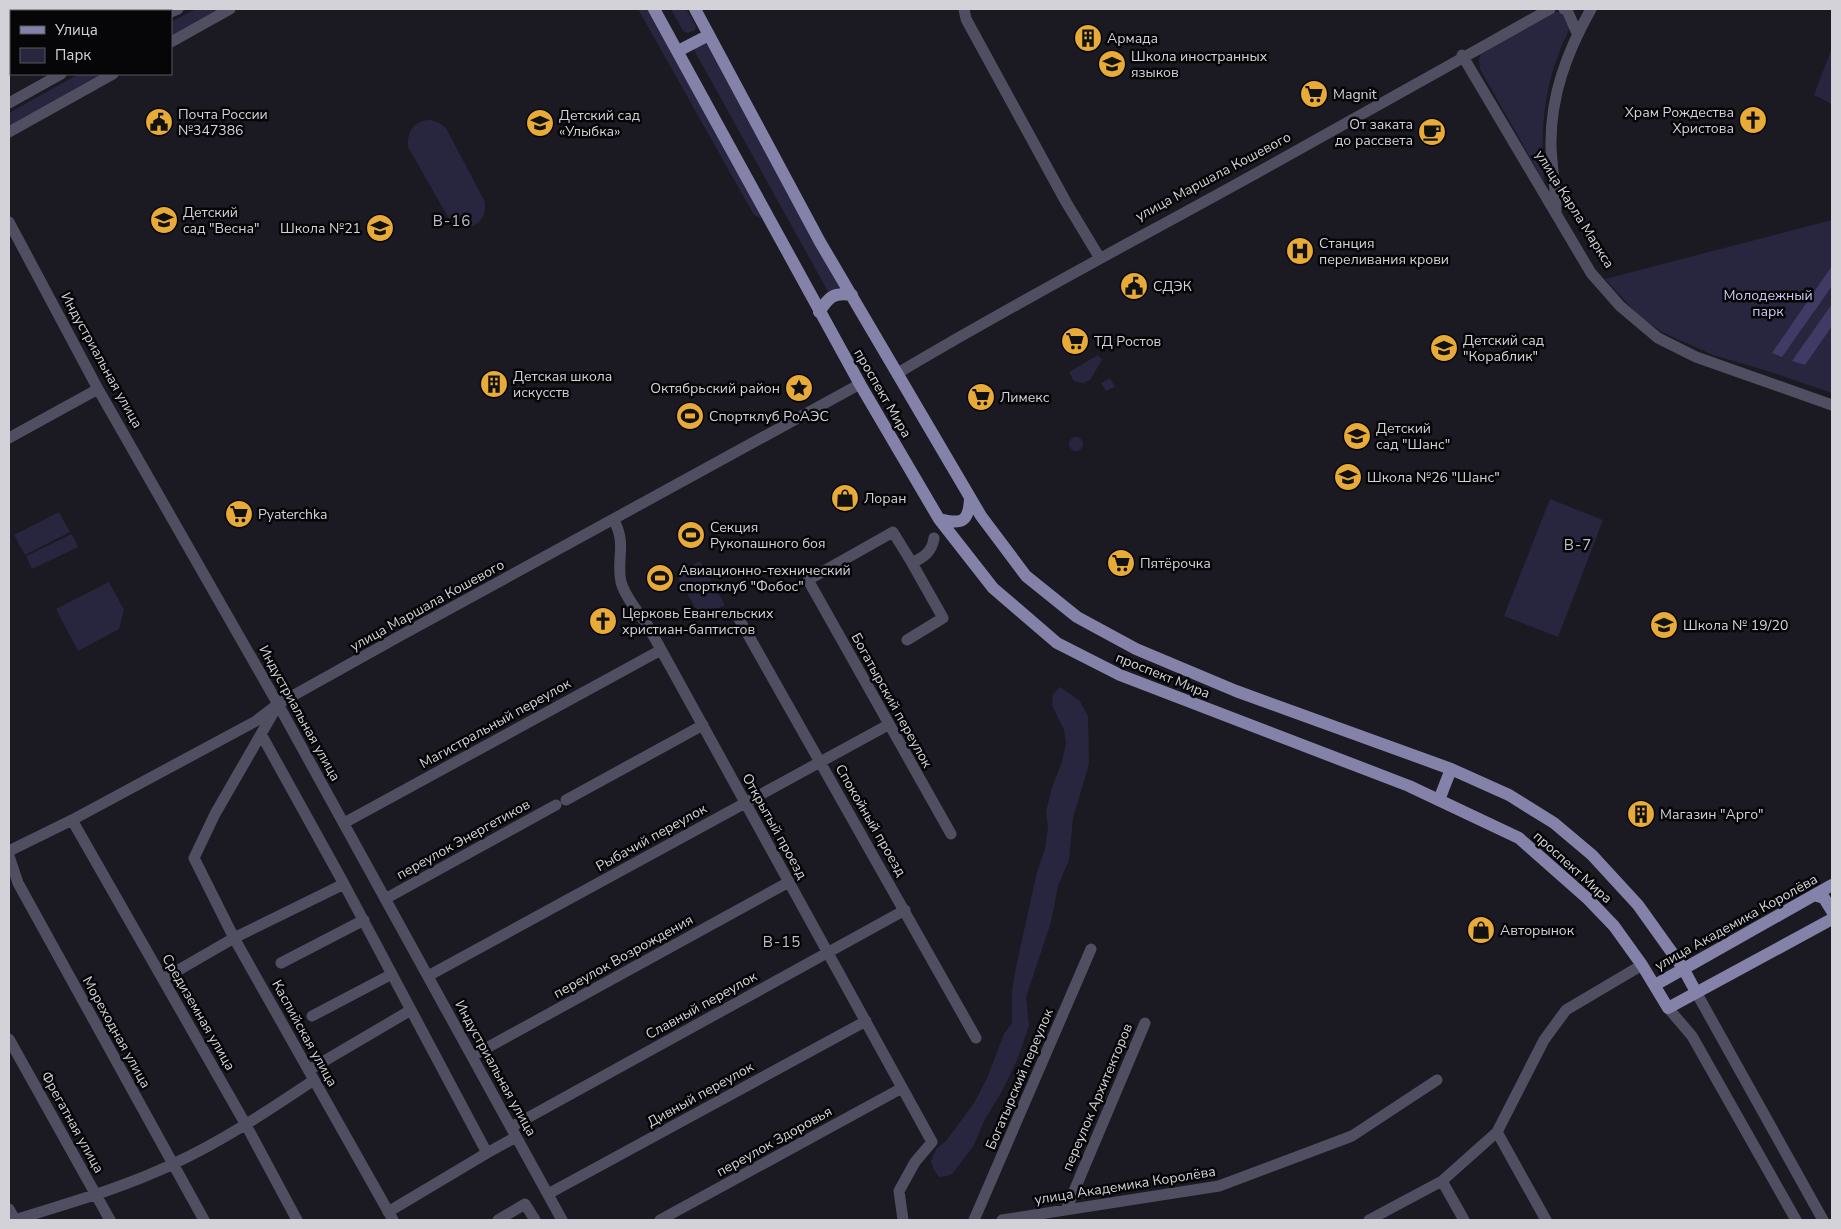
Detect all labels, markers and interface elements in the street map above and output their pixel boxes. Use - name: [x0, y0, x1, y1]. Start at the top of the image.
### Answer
- legend: [10, 10, 172, 75]
- text: Улица: [54, 20, 98, 40]
- building icon: Армада: [1073, 23, 1103, 53]
- place label: Армада: [1107, 29, 1158, 48]
- text: Парк: [55, 45, 91, 65]
- place label: Школа иностранных языков: [1131, 47, 1268, 82]
- school or university icon: Школа иностранных языков: [1097, 49, 1127, 79]
- supermarket icon: Magnit: [1299, 79, 1329, 109]
- place label: Magnit: [1333, 85, 1377, 104]
- place label: Храм Рождества Христова: [1625, 103, 1734, 138]
- place label: Почта России №347386: [178, 105, 268, 140]
- church icon: Храм Рождества Христова: [1738, 105, 1768, 135]
- place label: Детский сад «Улыбка»: [559, 106, 640, 141]
- public building icon: Почта России №347386: [144, 107, 174, 137]
- school or university icon: Детский сад «Улыбка»: [525, 108, 555, 138]
- place label: От заката до рассвета: [1335, 115, 1413, 150]
- cafe icon: От заката до рассвета: [1417, 117, 1447, 147]
- street label: улица Маршала Кошевого: [1132, 127, 1294, 226]
- street label: улица Карла Маркса: [1531, 147, 1619, 272]
- place label: Детский сад "Весна": [183, 203, 259, 238]
- school or university icon: Детский сад "Весна": [149, 205, 179, 235]
- district label: В-16: [433, 211, 471, 231]
- school or university icon: Школа №21: [365, 213, 395, 243]
- place label: Школа №21: [280, 219, 361, 238]
- place label: Станция переливания крови: [1319, 234, 1449, 269]
- hospital icon: Станция переливания крови: [1285, 236, 1315, 266]
- public building icon: СДЭК: [1119, 271, 1149, 301]
- place label: СДЭК: [1153, 277, 1192, 296]
- park label: Молодежный парк: [1723, 286, 1813, 321]
- street label: Индустриальная улица: [56, 289, 147, 432]
- supermarket icon: ТД Ростов: [1060, 326, 1090, 356]
- place label: Детский сад "Кораблик": [1463, 331, 1544, 366]
- place label: ТД Ростов: [1094, 332, 1162, 351]
- school or university icon: Детский сад "Кораблик": [1429, 333, 1459, 363]
- street label: проспект Мира: [849, 345, 916, 441]
- place label: Детская школа искусств: [513, 367, 612, 402]
- building icon: Детская школа искусств: [479, 369, 509, 399]
- place icon: Октябрьский район: [784, 373, 814, 403]
- place label: Октябрьский район: [650, 379, 780, 398]
- supermarket icon: Лимекс: [966, 382, 996, 412]
- place label: Лимекс: [1000, 388, 1050, 407]
- sports icon: Спортклуб РоАЭС: [675, 401, 705, 431]
- place label: Спортклуб РоАЭС: [709, 407, 829, 426]
- place label: Детский сад "Шанс": [1376, 419, 1450, 454]
- school or university icon: Детский сад "Шанс": [1342, 421, 1372, 451]
- school or university icon: Школа №26 "Шанс": [1333, 462, 1363, 492]
- place label: Школа №26 "Шанс": [1367, 468, 1500, 487]
- shop icon: Лоран: [830, 483, 860, 513]
- place label: Лоран: [864, 489, 906, 508]
- supermarket icon: Pyaterchka: [224, 499, 254, 529]
- place label: Pyaterchka: [258, 505, 327, 524]
- place label: Секция Рукопашного боя: [710, 518, 826, 553]
- sports icon: Секция Рукопашного боя: [676, 520, 706, 550]
- district label: В-7: [1564, 535, 1592, 555]
- supermarket icon: Пятёрочка: [1106, 548, 1136, 578]
- place label: Пятёрочка: [1140, 554, 1211, 573]
- street label: улица Маршала Кошевого: [347, 555, 508, 656]
- place label: Авиационно-технический спортклуб "Фобос": [679, 561, 851, 596]
- sports icon: Авиационно-технический спортклуб "Фобос": [645, 563, 675, 593]
- place label: Церковь Евангельских христиан-баптистов: [622, 604, 774, 639]
- church icon: Церковь Евангельских христиан-баптистов: [588, 606, 618, 636]
- school or university icon: Школа № 19/20: [1649, 610, 1679, 640]
- place label: Школа № 19/20: [1683, 616, 1788, 635]
- street label: Богатырский переулок: [847, 629, 937, 772]
- street label: Индустриальная улица: [254, 642, 345, 785]
- street label: проспект Мира: [1113, 648, 1213, 703]
- street label: Магистральный переулок: [416, 674, 575, 773]
- street label: Спокойный проезд: [831, 761, 910, 880]
- street label: Открытый проезд: [738, 770, 812, 883]
- street label: переулок Энергетиков: [393, 795, 534, 884]
- street label: Рыбачий переулок: [592, 799, 711, 876]
- building icon: Магазин "Арго": [1626, 799, 1656, 829]
- place label: Магазин "Арго": [1660, 805, 1764, 824]
- street label: проспект Мира: [1529, 827, 1616, 908]
- street label: улица Академика Королёва: [1651, 870, 1821, 975]
- street label: переулок Возрождения: [550, 910, 696, 1003]
- shop icon: Авторынок: [1466, 915, 1496, 945]
- place label: Авторынок: [1500, 921, 1575, 940]
- district label: В-15: [763, 932, 801, 952]
- street label: Средиземная улица: [157, 951, 240, 1074]
- street label: Славный переулок: [642, 967, 761, 1044]
- street label: Мореходная улица: [78, 973, 155, 1092]
- street label: Каспийская улица: [267, 976, 342, 1090]
- street label: Индустриальная улица: [450, 997, 541, 1140]
- street label: Богатырский переулок: [981, 1005, 1058, 1153]
- street label: переулок Архитекторов: [1058, 1020, 1137, 1174]
- street label: Дивный переулок: [644, 1057, 757, 1132]
- street label: Фрегатная улица: [37, 1068, 108, 1176]
- street label: переулок Здоровья: [713, 1102, 836, 1181]
- street label: улица Академика Королёва: [1033, 1162, 1217, 1209]

